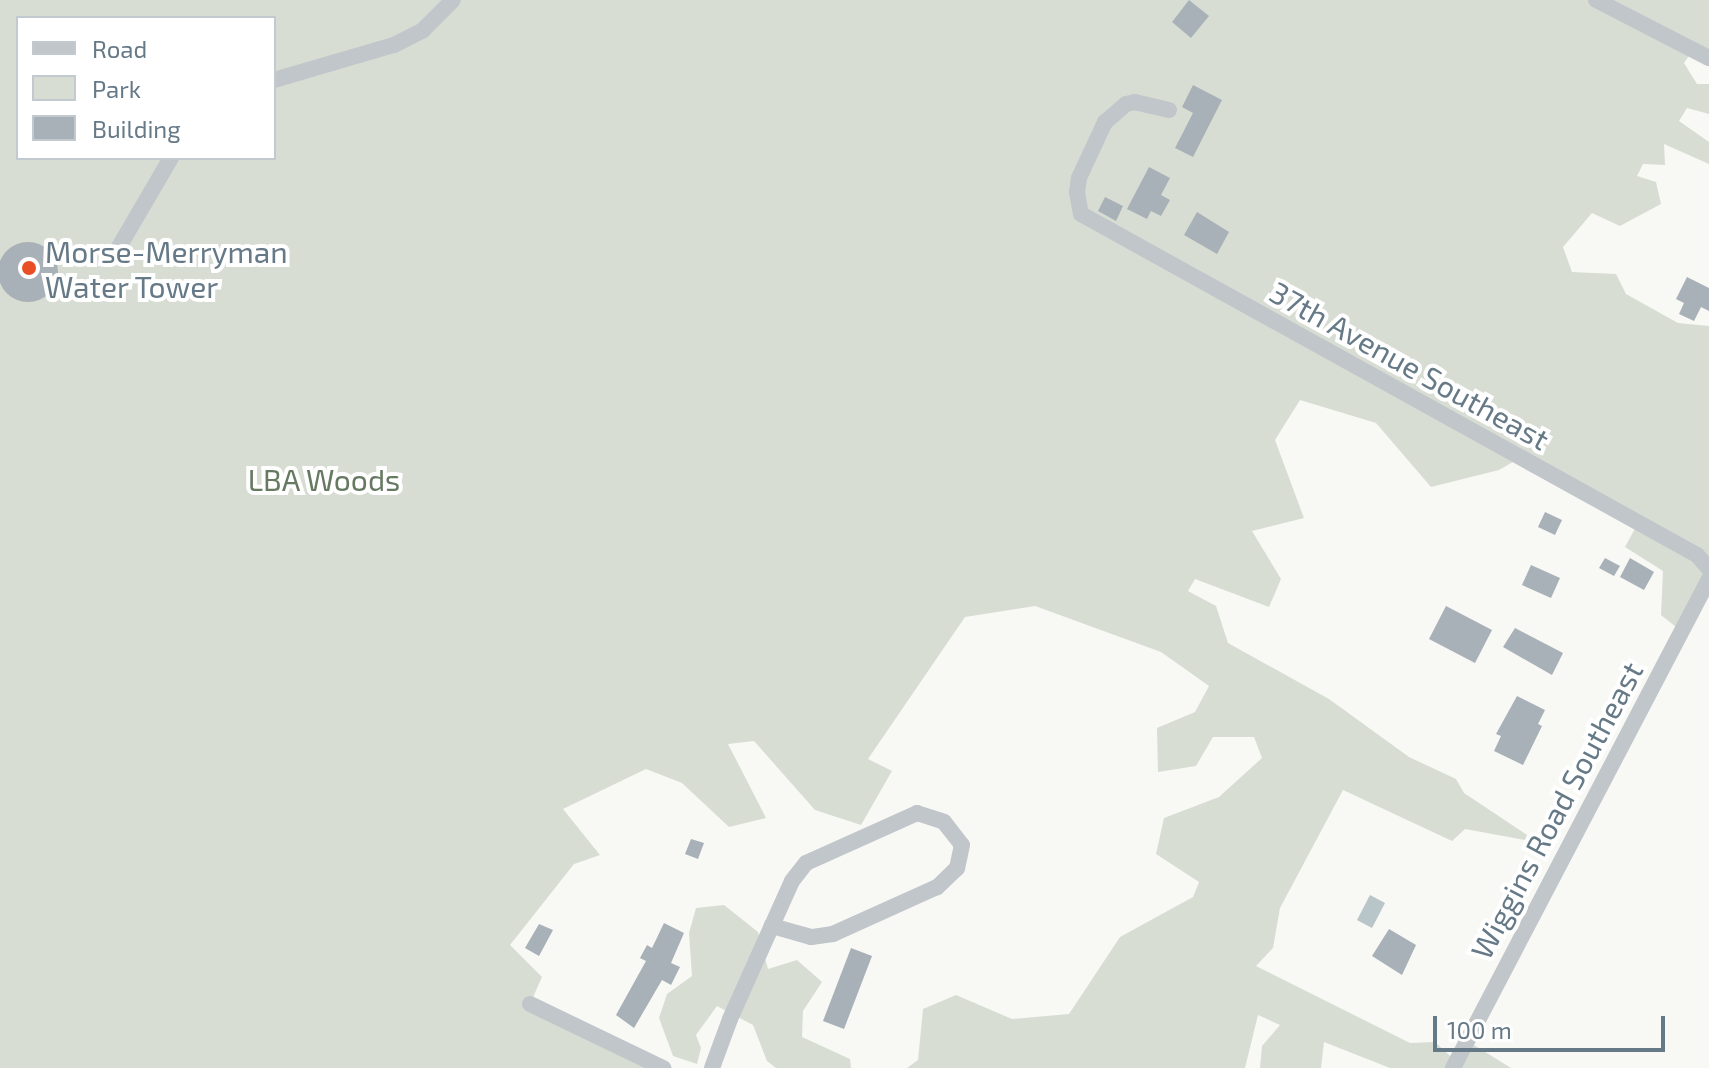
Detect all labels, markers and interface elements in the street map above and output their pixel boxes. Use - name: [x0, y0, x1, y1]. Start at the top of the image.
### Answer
- legend: [16, 16, 276, 160]
- text: Road: [92, 34, 147, 63]
- text: Park: [92, 74, 141, 103]
- text: Building: [92, 114, 181, 143]
- place label: Morse-Merryman Water Tower: [45, 233, 288, 304]
- marker: Morse-Merryman Water Tower: [20, 259, 38, 277]
- street label: 37th Avenue Southeast: [1264, 273, 1556, 457]
- park label: LBA Woods: [247, 461, 401, 497]
- street label: Wiggins Road Southeast: [1462, 655, 1650, 965]
- scale bar: [1437, 1000, 1669, 1050]
- text: 100 m: [1447, 1015, 1512, 1044]

